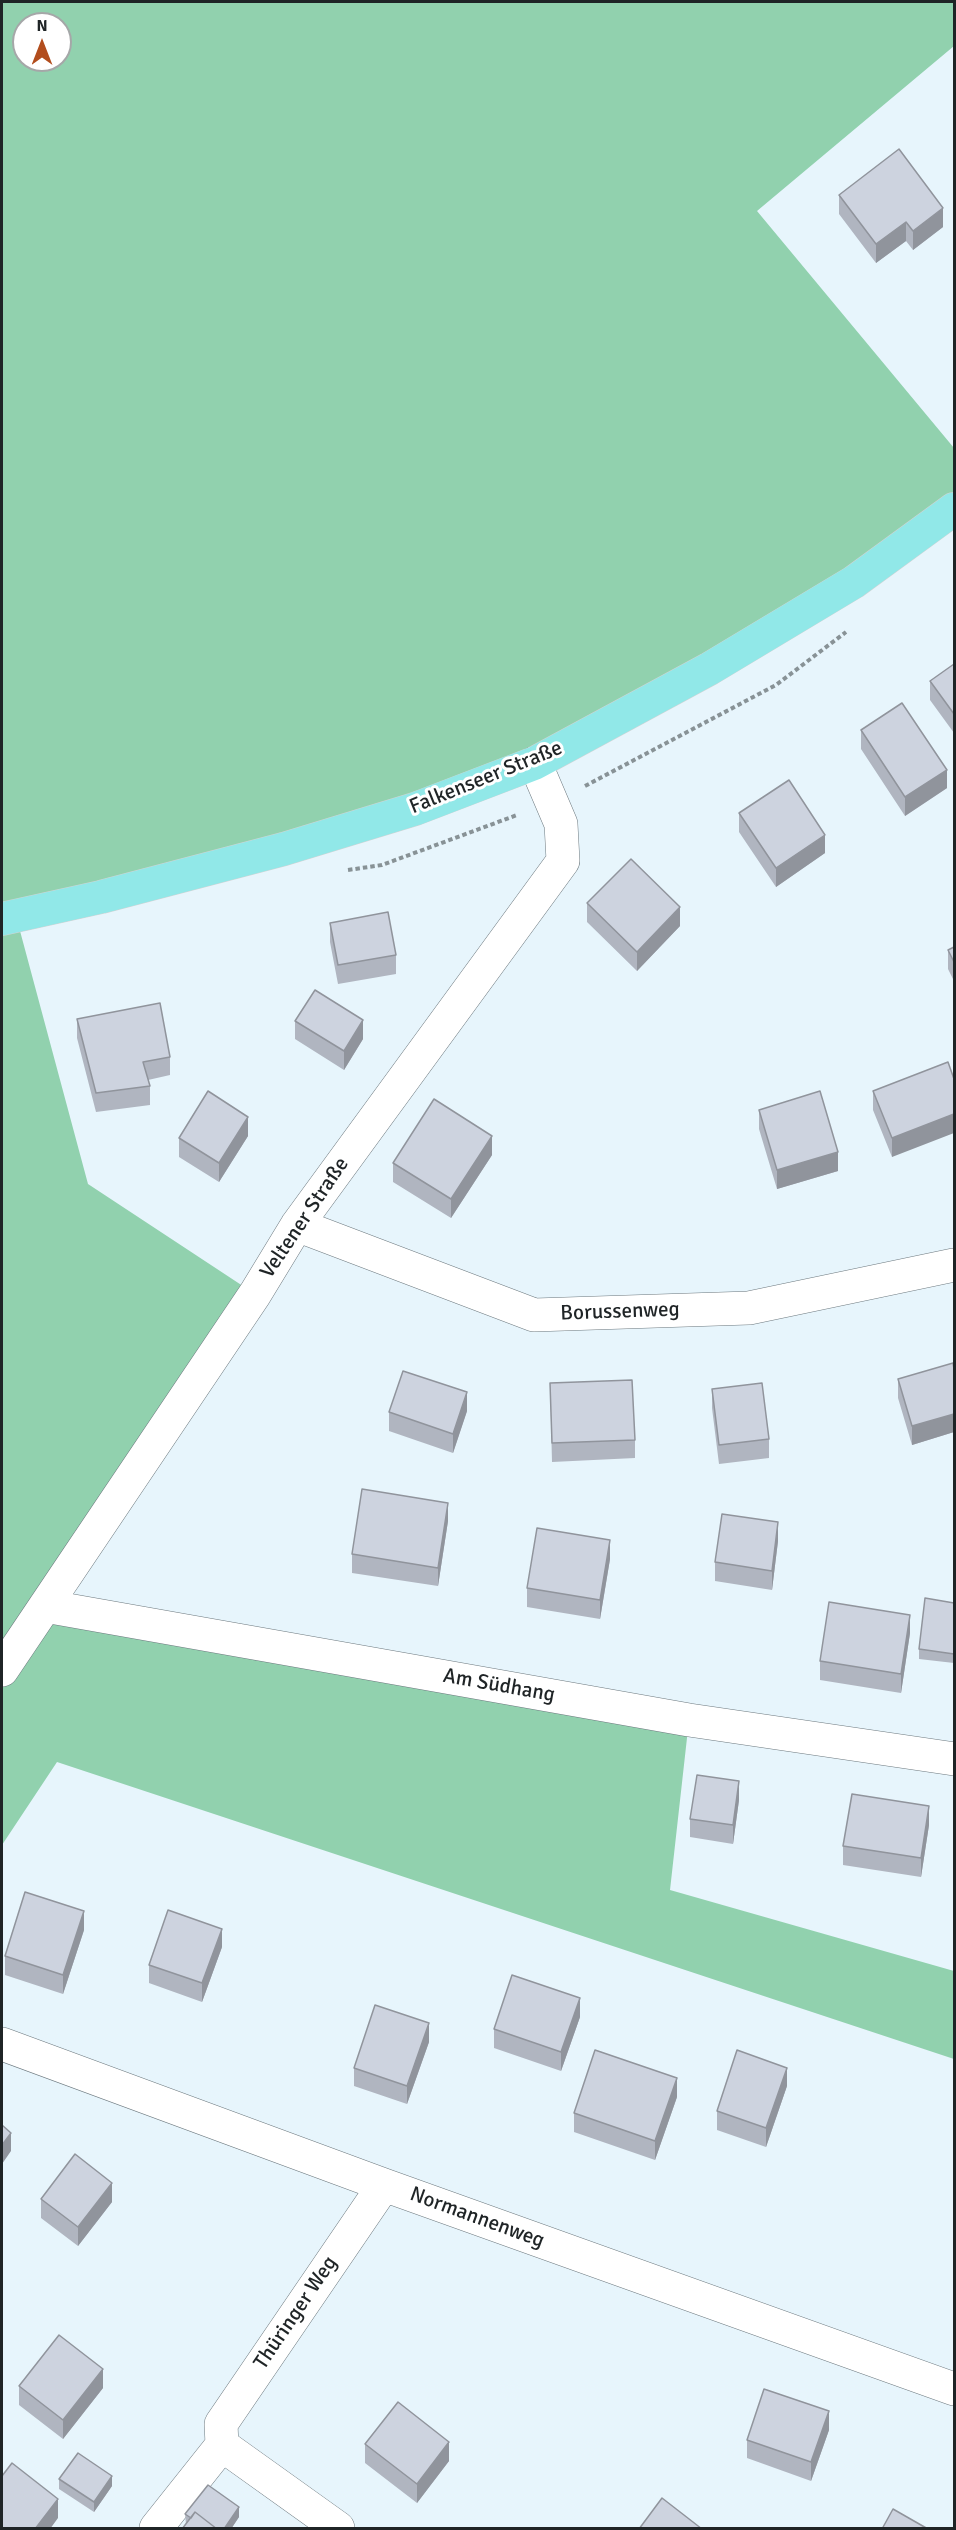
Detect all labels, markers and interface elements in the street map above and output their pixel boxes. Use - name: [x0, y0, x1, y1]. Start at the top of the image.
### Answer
- north arrow: [12, 12, 72, 72]
- text: N: [36, 16, 48, 36]
- street label: Falkenseer Straße: [406, 736, 566, 820]
- street label: Veltener Straße: [255, 1153, 355, 1283]
- street label: Borussenweg: [560, 1297, 680, 1327]
- street label: Am Südhang: [441, 1664, 557, 1708]
- street label: Normannenweg: [406, 2182, 548, 2254]
- street label: Thüringer Weg: [249, 2252, 343, 2374]

